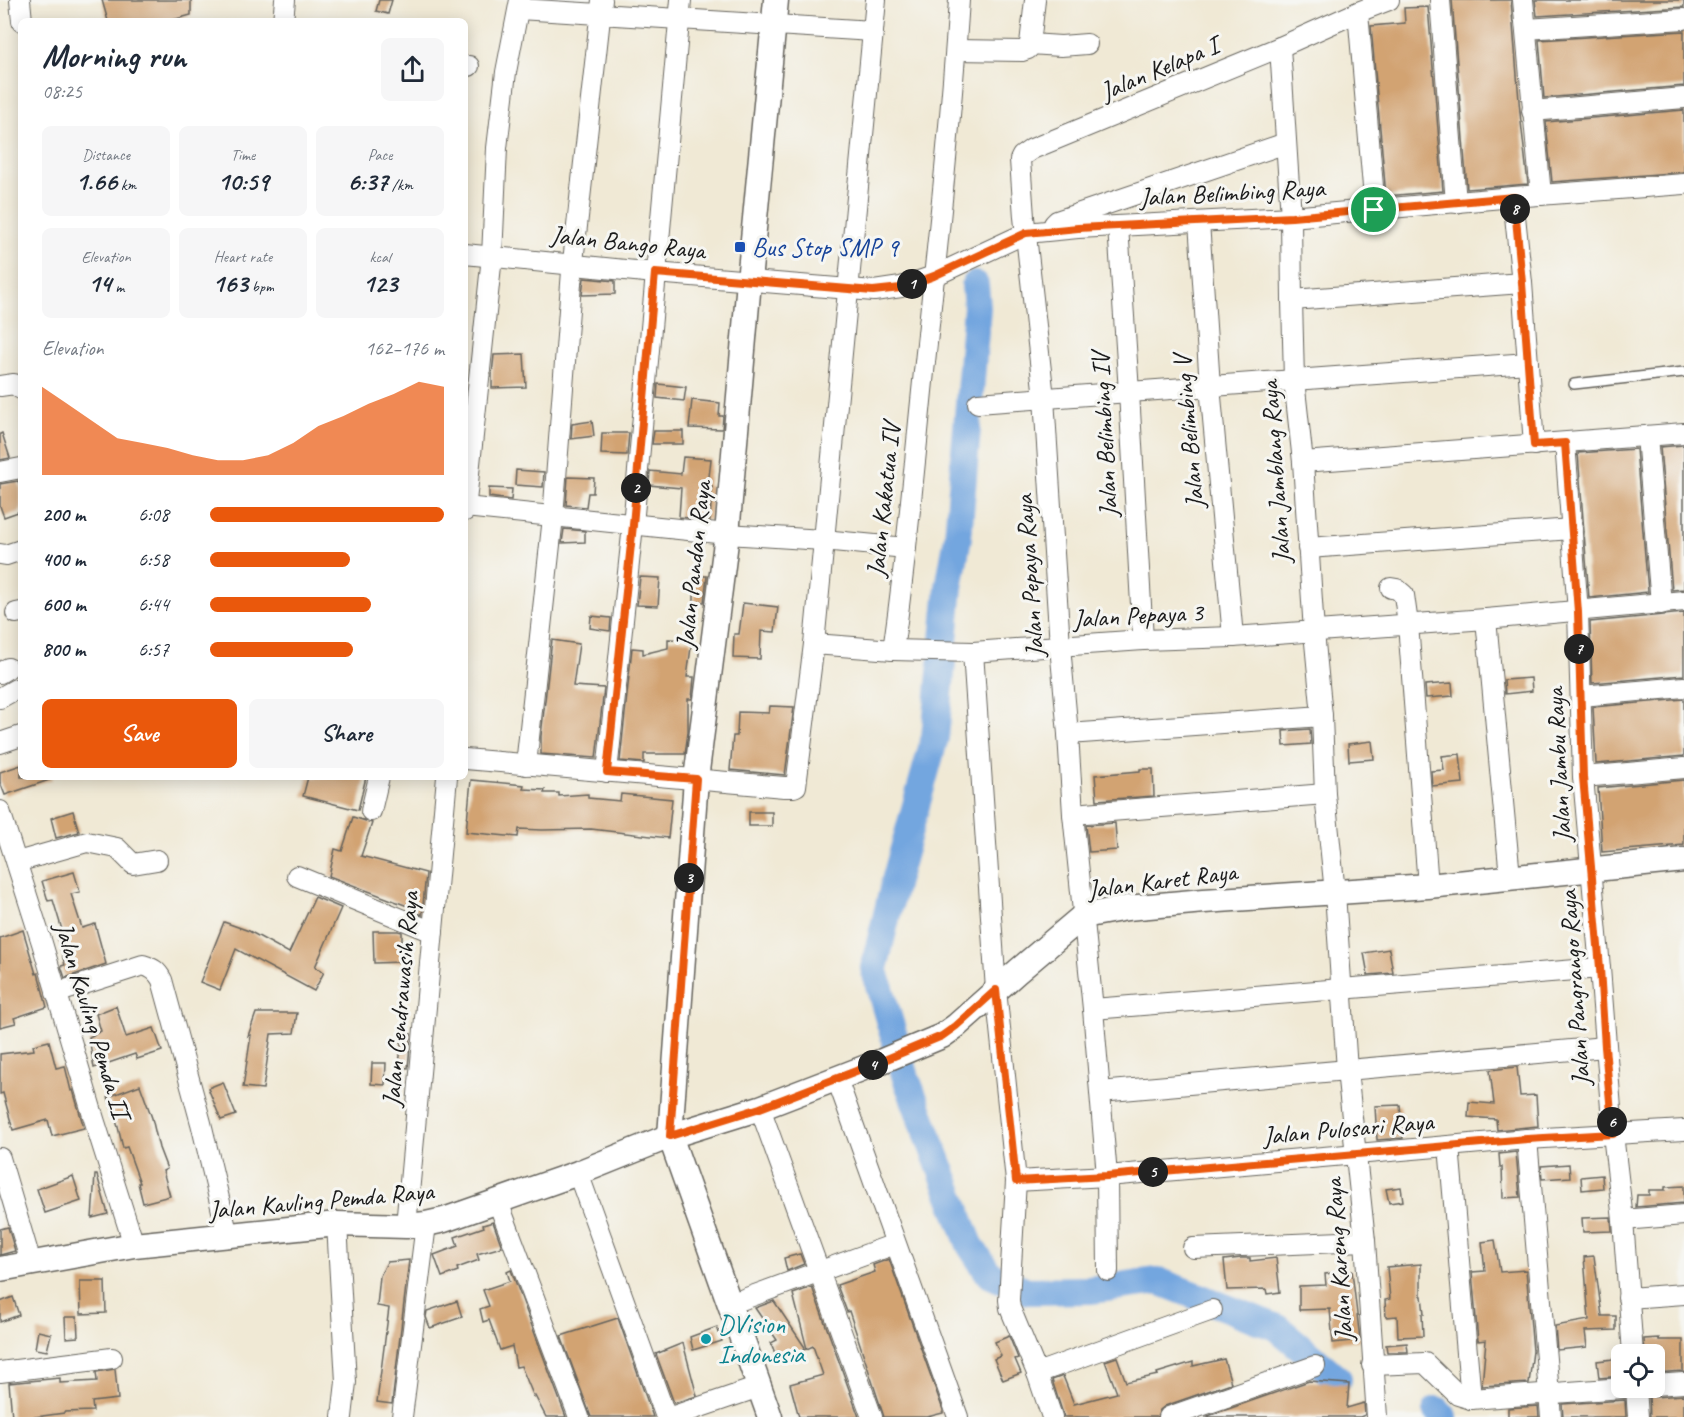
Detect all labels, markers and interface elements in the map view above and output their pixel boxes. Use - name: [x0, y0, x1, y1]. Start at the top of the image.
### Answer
- street label: Jalan Kelapa I: [1093, 27, 1228, 109]
- text: Morning run: [42, 35, 186, 77]
- button: share: [381, 38, 444, 101]
- text: 08:25: [42, 79, 82, 104]
- text: Distance: [82, 145, 130, 165]
- text: Time: [231, 145, 255, 165]
- text: Pace: [368, 145, 392, 165]
- text: 1.66: [76, 165, 117, 198]
- text: 10:59: [217, 165, 269, 198]
- text: 6:37: [347, 165, 388, 198]
- street label: Jalan Belimbing Raya: [1137, 171, 1327, 214]
- text: km: [117, 175, 136, 195]
- text: /km: [388, 175, 413, 195]
- pin: [1348, 184, 1399, 235]
- icon: arrive: [1357, 193, 1390, 226]
- pin: 8: [1500, 194, 1530, 224]
- text: 8: [1511, 199, 1519, 219]
- street label: Jalan Bango Raya: [547, 218, 709, 267]
- place label: Bus Stop SMP 9: [752, 231, 900, 264]
- marker: Bus Stop SMP 9: [733, 240, 747, 254]
- text: Elevation: [81, 247, 131, 267]
- text: Heart rate: [214, 247, 272, 267]
- text: kcal: [369, 247, 391, 267]
- text: 14: [88, 267, 111, 300]
- text: 163: [212, 267, 248, 300]
- text: 123: [362, 267, 398, 300]
- pin: 1: [897, 269, 927, 299]
- text: 1: [908, 274, 916, 294]
- text: m: [111, 277, 124, 297]
- text: bpm: [248, 277, 274, 297]
- text: Elevation: [42, 336, 104, 361]
- text: 162–176 m: [365, 336, 444, 361]
- street label: Jalan Belimbing IV: [1083, 347, 1125, 520]
- street label: Jalan Belimbing V: [1165, 349, 1212, 512]
- street label: Jalan Jamblang Raya: [1252, 377, 1298, 566]
- street label: Jalan Kakatua IV: [859, 416, 909, 581]
- pin: 2: [621, 473, 651, 503]
- street label: Jalan Pandan Raya: [668, 477, 719, 653]
- text: 2: [632, 478, 640, 498]
- street label: Jalan Pepaya Raya: [1007, 492, 1052, 660]
- text: 200 m: [42, 502, 85, 527]
- text: 6:08: [138, 502, 169, 527]
- text: 400 m: [42, 547, 85, 572]
- text: 6:58: [138, 547, 169, 572]
- text: 600 m: [42, 592, 86, 617]
- text: 6:44: [138, 592, 169, 617]
- street label: Jalan Pepaya 3: [1070, 595, 1206, 635]
- pin: 7: [1564, 634, 1594, 664]
- text: 800 m: [42, 637, 85, 662]
- text: 6:57: [138, 637, 169, 662]
- text: 7: [1575, 639, 1583, 659]
- street label: Jalan Jambu Raya: [1538, 685, 1579, 845]
- button: Save: [42, 699, 237, 768]
- button: Share: [249, 699, 444, 768]
- street label: Jalan Karet Raya: [1084, 855, 1241, 906]
- pin: 3: [674, 863, 704, 893]
- text: 3: [685, 868, 693, 888]
- street label: Jalan Pangrango Raya: [1551, 887, 1598, 1089]
- street label: Jalan Cendrawasih Raya: [374, 889, 426, 1110]
- street label: Jalan Kavling Pemda II: [46, 916, 140, 1128]
- pin: 4: [858, 1050, 888, 1080]
- text: 4: [869, 1055, 877, 1075]
- street label: Jalan Pulosari Raya: [1260, 1104, 1436, 1153]
- pin: 6: [1597, 1107, 1627, 1137]
- text: 6: [1608, 1112, 1616, 1132]
- pin: 5: [1138, 1157, 1168, 1187]
- text: 5: [1150, 1162, 1156, 1182]
- street label: Jalan Kavling Pemda Raya: [205, 1174, 436, 1227]
- street label: Jalan Kareng Raya: [1316, 1175, 1361, 1345]
- place label: DVision Indonesia: [718, 1308, 806, 1371]
- marker: DVision Indonesia: [699, 1332, 713, 1346]
- map controls: [1611, 1344, 1665, 1398]
- button: locate: [1611, 1344, 1665, 1398]

